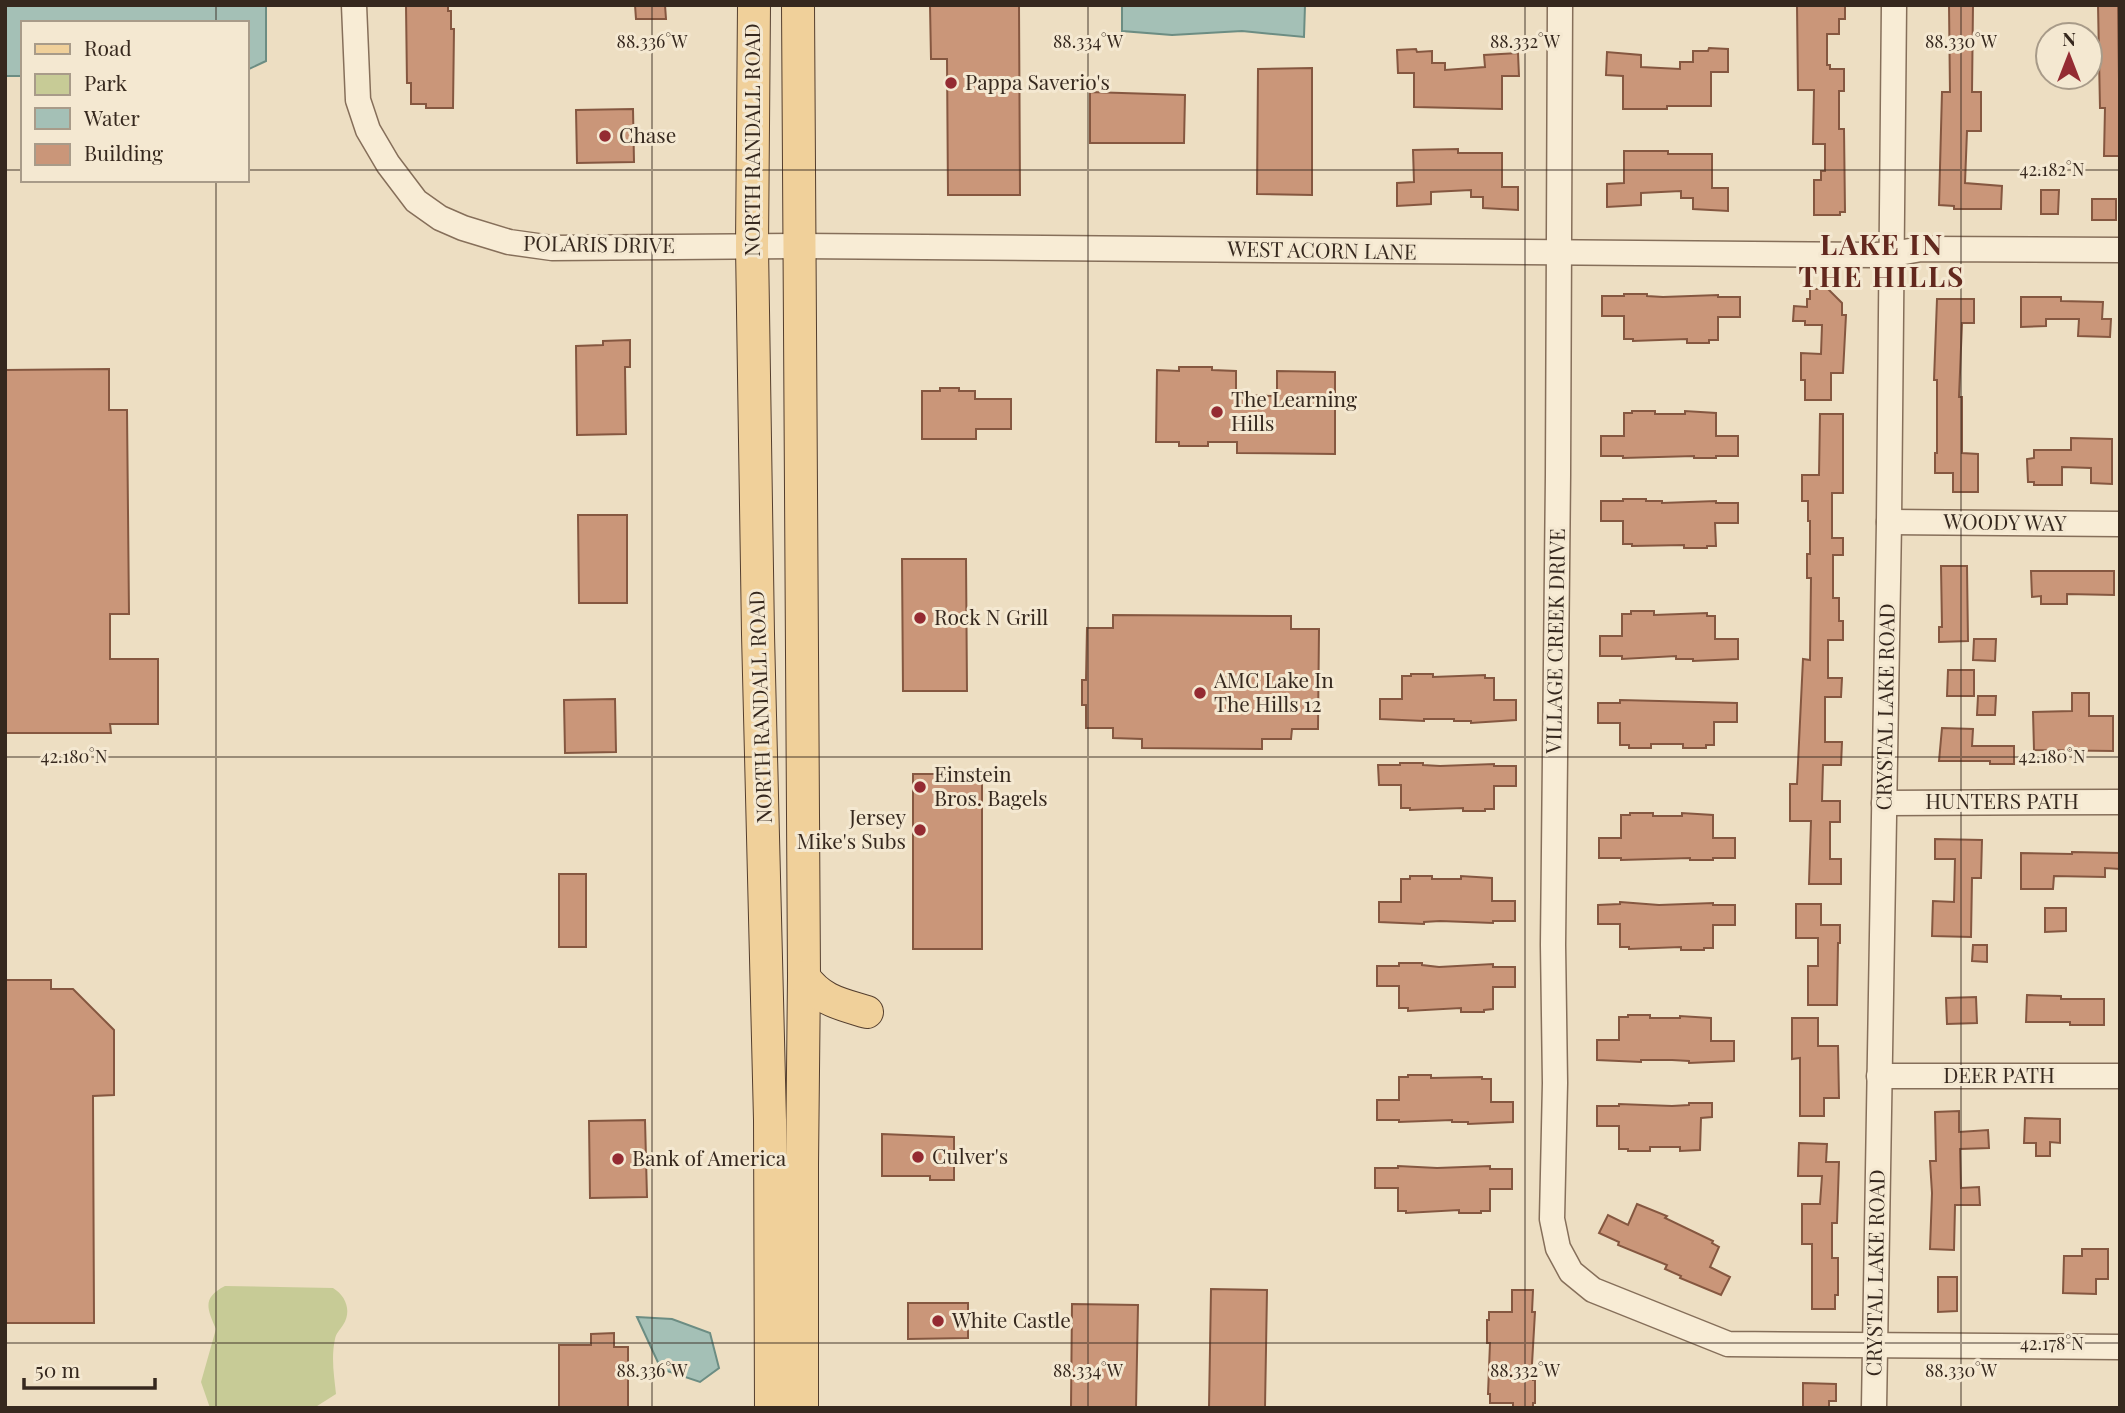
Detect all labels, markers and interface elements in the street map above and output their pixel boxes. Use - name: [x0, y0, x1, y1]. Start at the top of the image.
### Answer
- legend: [21, 21, 248, 182]
- north arrow: [2034, 21, 2104, 91]
- street label: NORTH RANDALL ROAD: [737, 23, 765, 257]
- text: N: [2062, 25, 2076, 51]
- text: 88.336°W: [617, 29, 688, 53]
- text: 88.334°W: [1053, 29, 1124, 53]
- text: 88.332°W: [1490, 29, 1561, 53]
- text: 88.330°W: [1925, 29, 1998, 53]
- text: Road: [84, 33, 132, 61]
- place label: Pappa Saverio's: [965, 67, 1110, 95]
- text: Park: [84, 68, 128, 96]
- marker: Pappa Saverio's: [943, 75, 959, 91]
- text: Water: [83, 103, 140, 131]
- place label: Chase: [619, 120, 676, 148]
- marker: Chase: [597, 128, 613, 144]
- text: Building: [84, 138, 163, 166]
- text: 42.182°N: [2019, 157, 2085, 181]
- district label: LAKE IN THE HILLS: [1799, 225, 1965, 294]
- street label: POLARIS DRIVE: [523, 228, 675, 258]
- street label: WEST ACORN LANE: [1226, 233, 1417, 265]
- place label: The Learning Hills: [1231, 384, 1357, 436]
- marker: The Learning Hills: [1209, 404, 1225, 420]
- street label: WOODY WAY: [1942, 506, 2067, 536]
- street label: VILLAGE CREEK DRIVE: [1538, 528, 1570, 755]
- street label: NORTH RANDALL ROAD: [741, 590, 777, 824]
- place label: Rock N Grill: [934, 602, 1048, 630]
- street label: CRYSTAL LAKE ROAD: [1868, 603, 1900, 811]
- marker: Rock N Grill: [912, 610, 928, 626]
- place label: AMC Lake In The Hills 12: [1213, 665, 1334, 717]
- marker: AMC Lake In The Hills 12: [1192, 685, 1208, 701]
- text: 42.180°N: [40, 744, 108, 768]
- text: 42.180°N: [2018, 744, 2086, 768]
- place label: Einstein Bros. Bagels: [934, 759, 1048, 811]
- marker: Einstein Bros. Bagels: [912, 779, 928, 795]
- street label: HUNTERS PATH: [1925, 786, 2079, 814]
- place label: Jersey Mike's Subs: [797, 802, 906, 854]
- marker: Jersey Mike's Subs: [912, 822, 928, 838]
- street label: DEER PATH: [1943, 1060, 2055, 1088]
- place label: Culver's: [932, 1141, 1008, 1169]
- place label: Bank of America: [632, 1143, 787, 1171]
- marker: Culver's: [910, 1149, 926, 1165]
- marker: Bank of America: [610, 1151, 626, 1167]
- street label: CRYSTAL LAKE ROAD: [1858, 1169, 1890, 1377]
- place label: White Castle: [951, 1305, 1071, 1333]
- marker: White Castle: [930, 1313, 946, 1329]
- text: 42.178°N: [2020, 1331, 2084, 1355]
- scale bar: [24, 1346, 156, 1390]
- text: 50 m: [35, 1355, 81, 1383]
- text: 88.336°W: [617, 1358, 688, 1382]
- text: 88.334°W: [1053, 1358, 1124, 1382]
- text: 88.332°W: [1490, 1358, 1561, 1382]
- text: 88.330°W: [1925, 1358, 1998, 1382]

